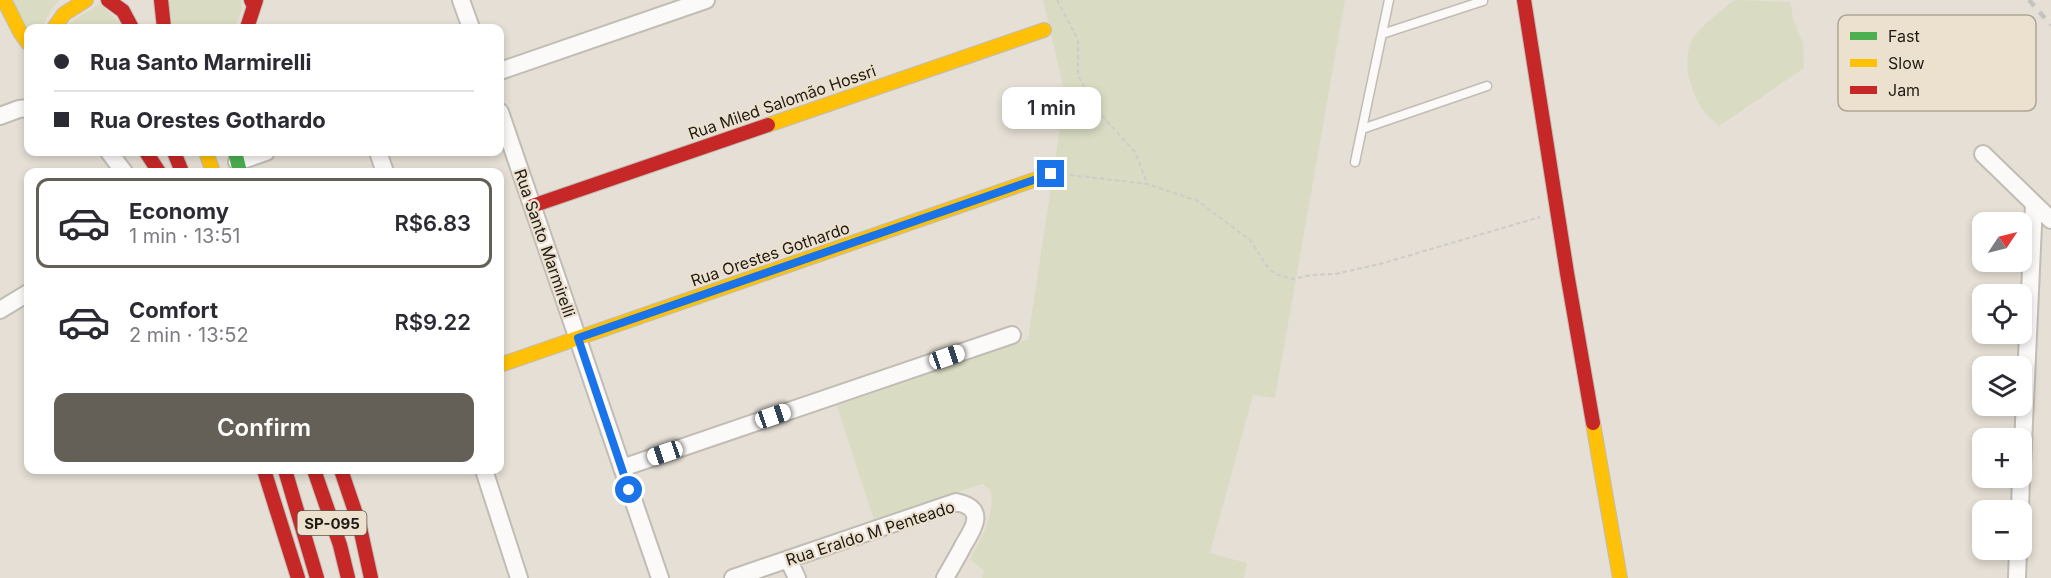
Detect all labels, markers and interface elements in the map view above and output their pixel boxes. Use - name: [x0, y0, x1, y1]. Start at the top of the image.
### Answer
- legend: [1838, 15, 2036, 111]
- text: Fast: [1888, 26, 1920, 46]
- text: Rua Santo Marmirelli: [90, 49, 311, 75]
- text: Slow: [1888, 53, 1925, 73]
- street label: Rua Miled Salomão Hossri: [685, 60, 879, 144]
- text: Jam: [1888, 80, 1920, 100]
- callout: 1 min: [1002, 87, 1100, 129]
- text: 1 min: [1027, 96, 1076, 120]
- text: Rua Orestes Gothardo: [90, 107, 326, 133]
- route end: [1037, 160, 1064, 187]
- street label: Rua Santo Marmirelli: [510, 166, 580, 320]
- icon: car: [57, 196, 111, 250]
- text: Economy: [129, 198, 229, 224]
- text: R$6.83: [394, 210, 471, 236]
- north arrow: [1972, 212, 2032, 272]
- map controls: [1972, 212, 2032, 560]
- street label: Rua Orestes Gothardo: [688, 217, 852, 291]
- text: 1 min · 13:51: [129, 224, 241, 248]
- button: locate: [1972, 284, 2032, 344]
- icon: car: [57, 295, 111, 349]
- text: Comfort: [129, 297, 218, 323]
- text: R$9.22: [394, 309, 471, 335]
- text: 2 min · 13:52: [129, 323, 249, 347]
- car: [927, 343, 967, 371]
- button: layers: [1972, 356, 2032, 416]
- button: Confirm: [54, 393, 474, 462]
- car: [753, 402, 793, 430]
- button: +: [1972, 428, 2032, 488]
- car: [645, 439, 685, 467]
- route start: [615, 476, 642, 503]
- street label: Rua Eraldo M Penteado: [783, 496, 957, 570]
- button: −: [1972, 500, 2032, 560]
- road number: SP-095: [298, 511, 366, 535]

